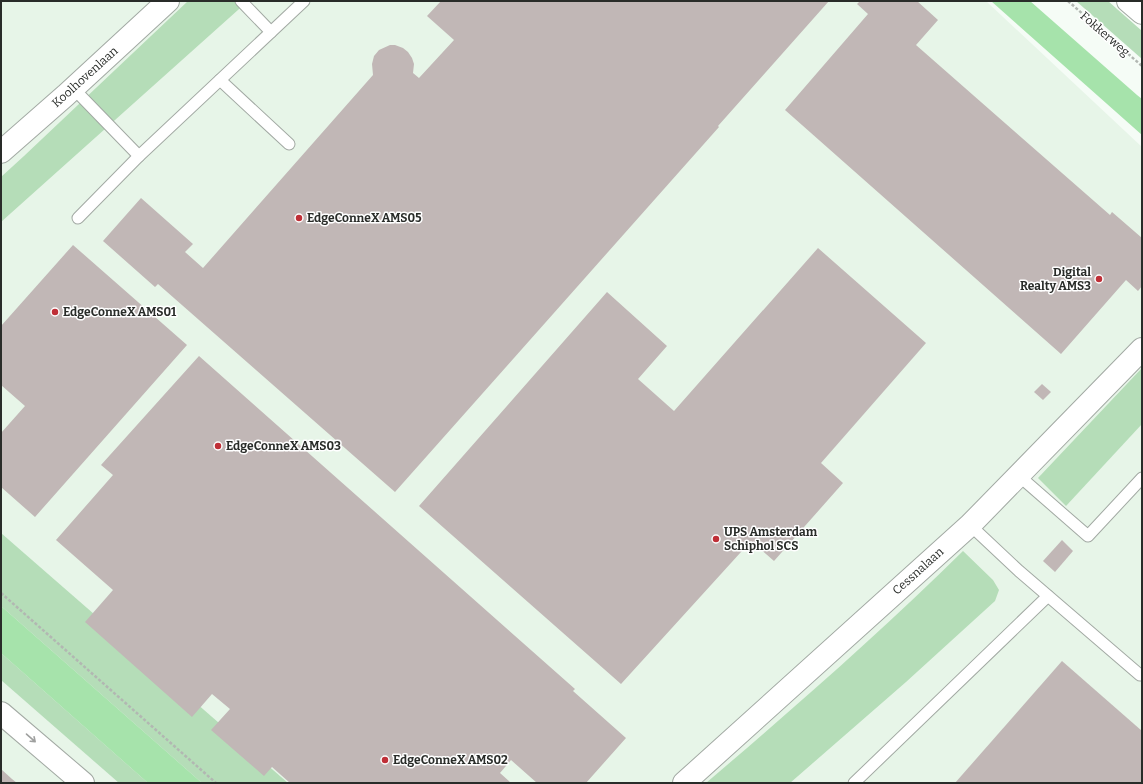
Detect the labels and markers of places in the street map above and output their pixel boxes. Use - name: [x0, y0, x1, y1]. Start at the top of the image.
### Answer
- place label: EdgeConneX AMS05: [307, 211, 422, 225]
- marker: EdgeConneX AMS05: [294, 213, 304, 223]
- place label: Digital Realty AMS3: [1020, 265, 1091, 293]
- marker: Digital Realty AMS3: [1094, 274, 1104, 284]
- place label: EdgeConneX AMS01: [63, 305, 177, 319]
- marker: EdgeConneX AMS01: [50, 307, 60, 317]
- place label: EdgeConneX AMS03: [226, 439, 341, 453]
- marker: EdgeConneX AMS03: [213, 441, 223, 451]
- place label: UPS Amsterdam Schiphol SCS: [724, 525, 818, 553]
- marker: UPS Amsterdam Schiphol SCS: [711, 534, 721, 544]
- place label: EdgeConneX AMS02: [393, 753, 508, 767]
- marker: EdgeConneX AMS02: [380, 755, 390, 765]

